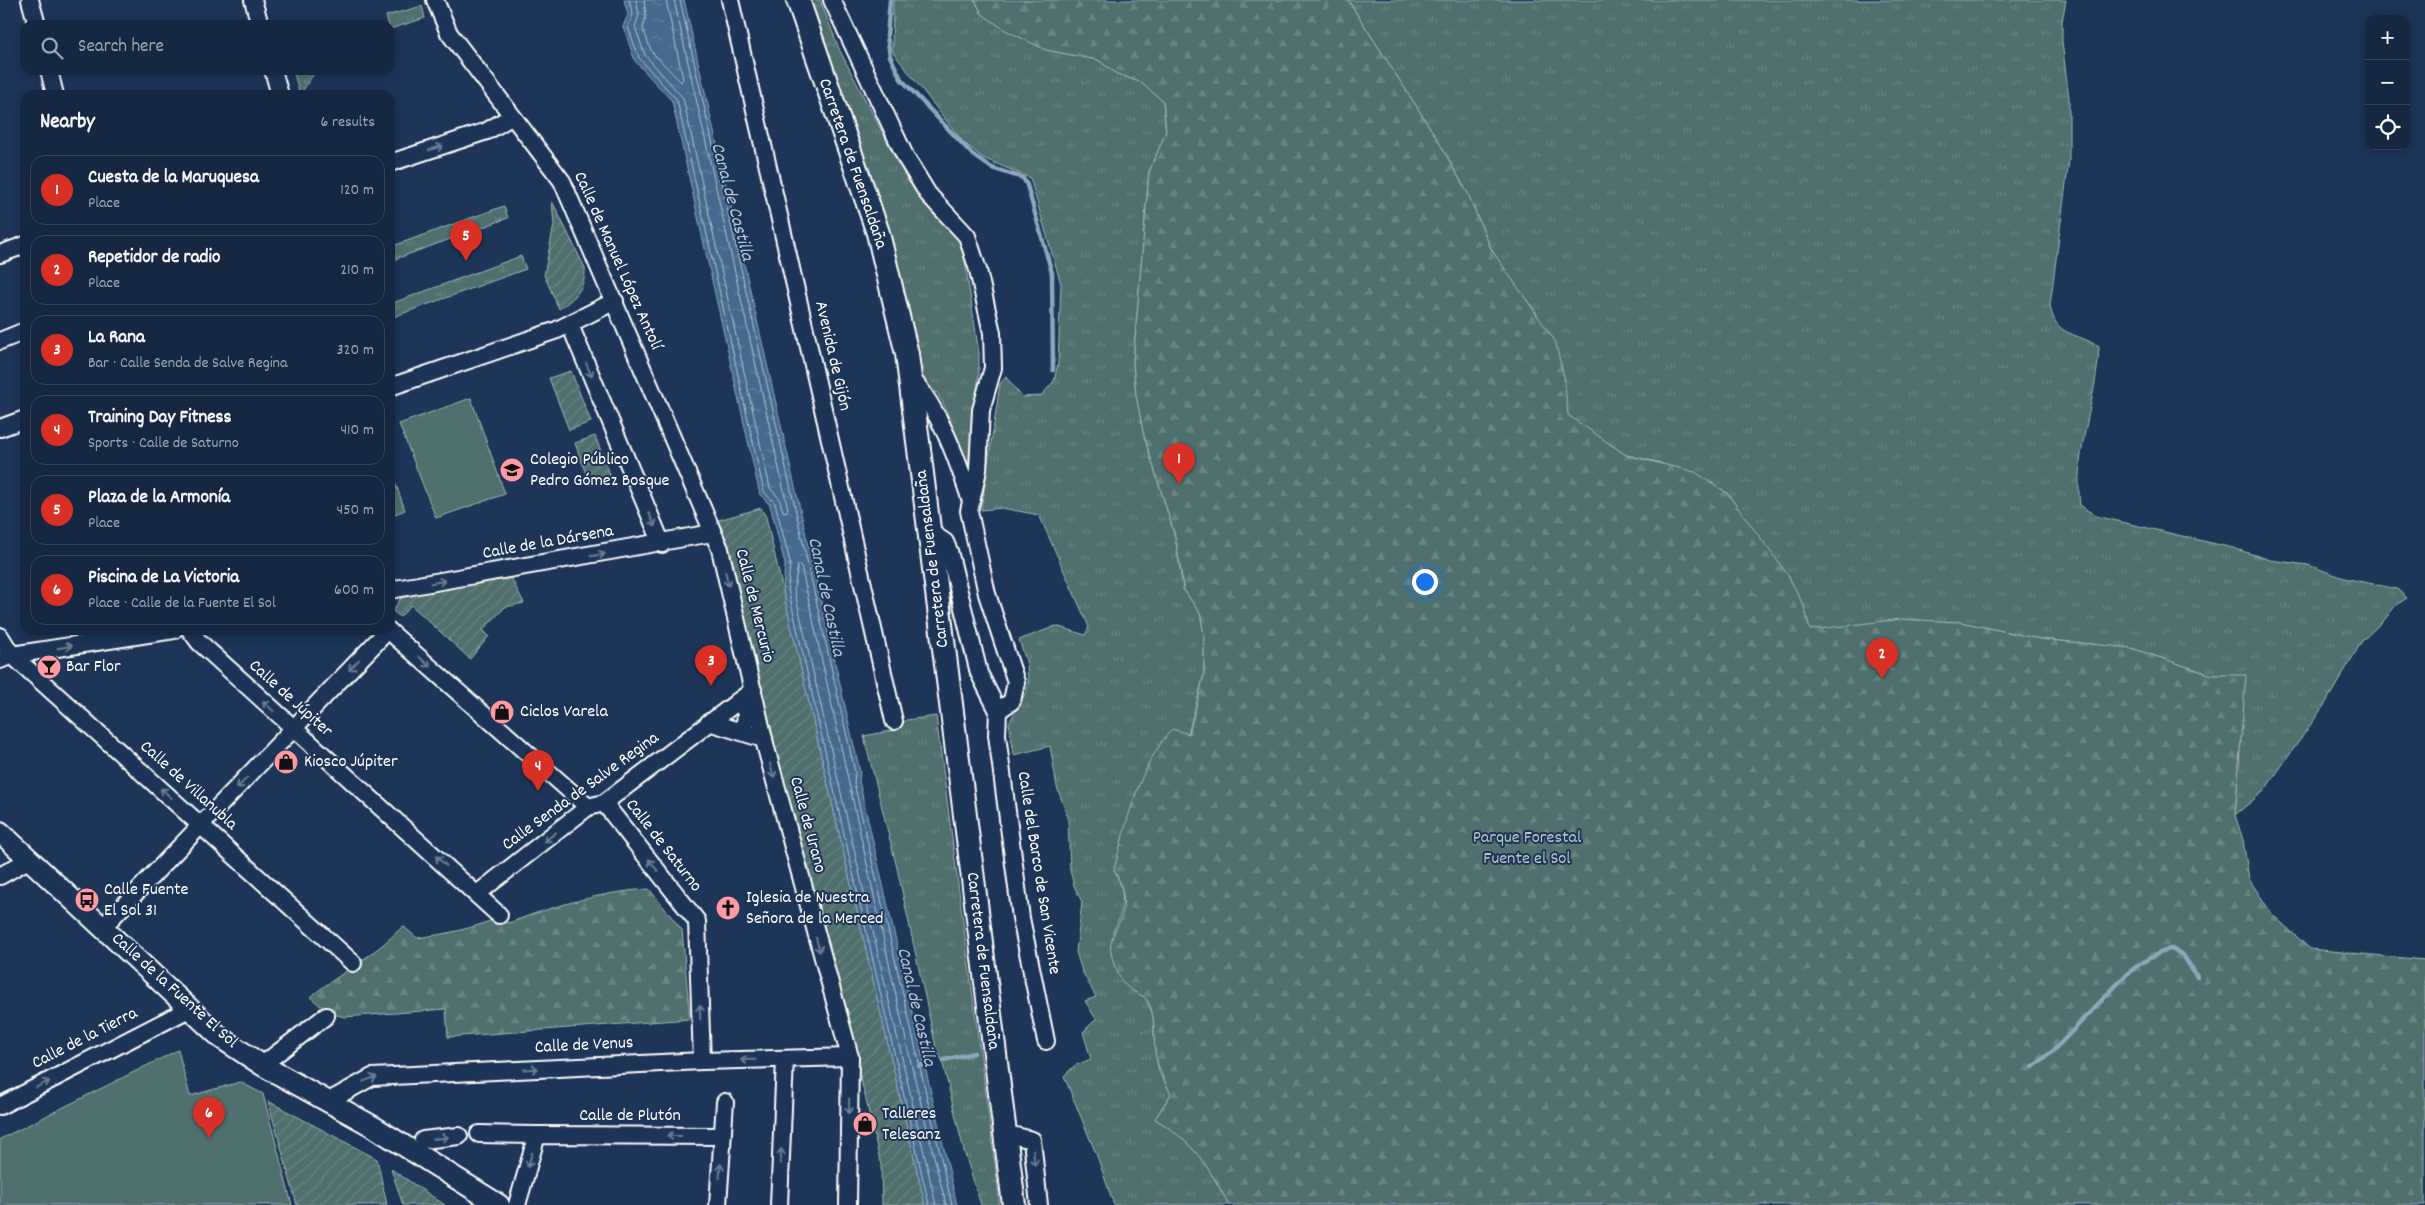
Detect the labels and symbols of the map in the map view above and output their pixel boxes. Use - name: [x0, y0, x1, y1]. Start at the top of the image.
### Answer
- street label: Carretera de Fuensaldaña: [811, 75, 893, 253]
- water label: Canal de Castilla: [702, 140, 760, 265]
- one-way arrow: [428, 143, 444, 152]
- street label: Calle de Manuel López Antolí: [566, 168, 668, 356]
- pin: 5: [450, 220, 482, 261]
- street label: Avenida de Gijón: [807, 299, 857, 413]
- one-way arrow: [584, 362, 594, 377]
- pin: 1: [1163, 443, 1195, 484]
- place label: Colegio Público Pedro Gómez Bosque: [530, 448, 670, 494]
- school or university icon: Colegio Público Pedro Gómez Bosque: [499, 457, 525, 483]
- street label: Carretera de Fuensaldaña: [910, 468, 956, 649]
- one-way arrow: [647, 512, 657, 527]
- street label: Calle de la Dársena: [481, 519, 616, 567]
- water label: Canal de Castilla: [799, 535, 851, 660]
- street label: Calle de Mercurio: [728, 546, 780, 666]
- one-way arrow: [590, 549, 606, 559]
- your location: [1412, 569, 1438, 595]
- one-way arrow: [723, 571, 732, 587]
- one-way arrow: [430, 576, 446, 586]
- pin: 2: [1866, 638, 1898, 679]
- one-way arrow: [56, 642, 72, 652]
- pin: 3: [695, 645, 727, 686]
- bar icon: Bar Flor: [36, 654, 62, 680]
- street label: Calle de Júpiter: [242, 654, 338, 744]
- place label: Bar Flor: [66, 655, 121, 680]
- one-way arrow: [418, 657, 431, 668]
- one-way arrow: [348, 659, 360, 672]
- shop icon: Ciclos Varela: [489, 699, 515, 725]
- one-way arrow: [261, 700, 274, 712]
- place label: Ciclos Varela: [520, 700, 608, 725]
- street label: Calle Senda de Salve Regina: [497, 726, 665, 857]
- street label: Calle de Villanubla: [134, 735, 243, 837]
- shop icon: Kiosco Júpiter: [273, 749, 299, 775]
- place label: Kiosco Júpiter: [304, 750, 398, 775]
- pin: 4: [522, 750, 554, 791]
- one-way arrow: [768, 763, 778, 779]
- street label: Calle del Barco de San Vicente: [1010, 770, 1066, 976]
- street label: Calle de Urano: [782, 774, 832, 876]
- one-way arrow: [236, 777, 248, 789]
- one-way arrow: [159, 787, 172, 799]
- street label: Calle de Saturno: [619, 794, 707, 898]
- park label: Parque Forestal Fuente el Sol: [1473, 826, 1582, 872]
- one-way arrow: [543, 832, 556, 843]
- one-way arrow: [434, 856, 447, 867]
- one-way arrow: [647, 859, 658, 872]
- street label: Carretera de Fuensaldaña: [959, 871, 1005, 1052]
- place label: Calle Fuente El Sol 31: [104, 878, 189, 924]
- place label: Iglesia de Nuestra Señora de la Merced: [746, 886, 884, 932]
- bus stop icon: Calle Fuente El Sol 31: [74, 887, 100, 913]
- church icon: Iglesia de Nuestra Señora de la Merced: [715, 895, 741, 921]
- street label: Calle de la Fuente El Sol: [105, 927, 243, 1055]
- one-way arrow: [814, 937, 824, 953]
- water label: Canal de Castilla: [888, 945, 942, 1070]
- street label: Calle de la Tierra: [28, 1001, 143, 1076]
- one-way arrow: [696, 1004, 705, 1020]
- street label: Calle de Venus: [534, 1031, 634, 1061]
- one-way arrow: [741, 1055, 757, 1064]
- one-way arrow: [522, 1064, 539, 1074]
- one-way arrow: [362, 1074, 377, 1083]
- one-way arrow: [36, 1079, 51, 1089]
- pin: 6: [193, 1097, 225, 1138]
- one-way arrow: [844, 1097, 854, 1113]
- place label: Talleres Telesanz: [882, 1102, 941, 1148]
- street label: Calle de Plutón: [579, 1104, 681, 1129]
- shop icon: Talleres Telesanz: [852, 1111, 878, 1137]
- one-way arrow: [666, 1131, 682, 1141]
- one-way arrow: [433, 1133, 449, 1143]
- one-way arrow: [776, 1149, 786, 1165]
- one-way arrow: [1029, 1150, 1039, 1166]
- one-way arrow: [524, 1152, 534, 1168]
- one-way arrow: [716, 1163, 725, 1179]

